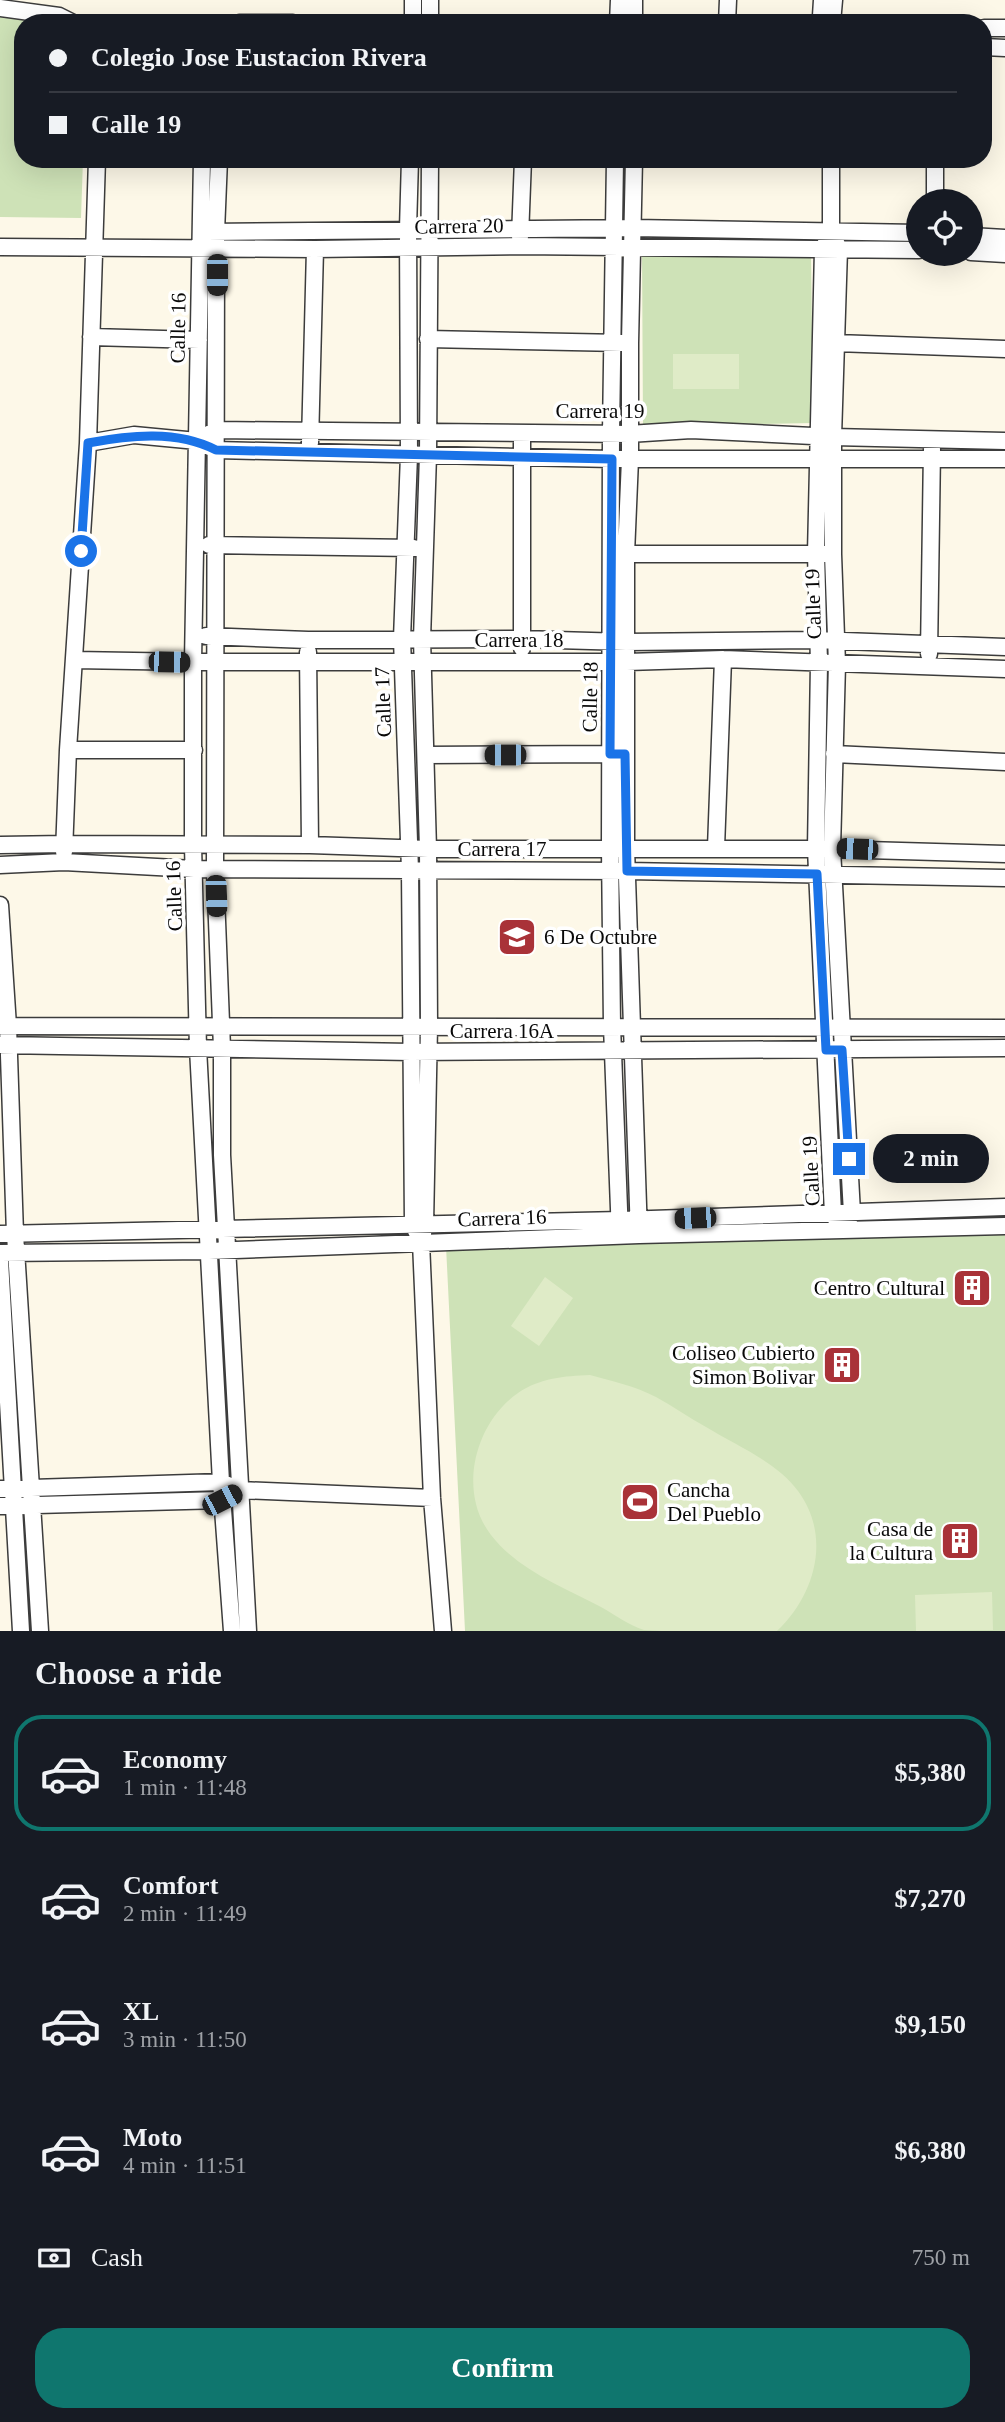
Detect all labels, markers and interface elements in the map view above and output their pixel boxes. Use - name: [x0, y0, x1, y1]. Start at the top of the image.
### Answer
- text: Colegio Jose Eustacion Rivera: [91, 43, 427, 72]
- text: Calle 19: [91, 110, 181, 139]
- map controls: [906, 189, 983, 266]
- button: locate: [906, 189, 983, 266]
- street label: Carrera 20: [414, 213, 504, 239]
- car: [207, 254, 228, 296]
- street label: Calle 16: [165, 293, 191, 363]
- street label: Carrera 19: [555, 399, 645, 423]
- route start: [65, 535, 97, 567]
- street label: Calle 19: [800, 568, 826, 640]
- street label: Carrera 18: [474, 628, 564, 652]
- car: [148, 651, 191, 673]
- street label: Calle 18: [577, 662, 603, 732]
- street label: Calle 17: [370, 666, 396, 738]
- car: [485, 745, 527, 766]
- street label: Carrera 17: [457, 837, 547, 861]
- car: [836, 838, 879, 860]
- street label: Calle 16: [161, 860, 187, 932]
- car: [205, 875, 228, 917]
- school or university icon: 6 De Octubre: [496, 916, 538, 958]
- place label: 6 De Octubre: [544, 925, 657, 949]
- street label: Carrera 16A: [450, 1019, 555, 1043]
- callout: 2 min: [874, 1134, 989, 1184]
- street label: Calle 19: [797, 1135, 825, 1207]
- route end: [833, 1143, 865, 1175]
- text: 2 min: [903, 1146, 959, 1171]
- street label: Carrera 16: [457, 1204, 547, 1232]
- car: [674, 1207, 717, 1229]
- building icon: Centro Cultural: [951, 1267, 993, 1309]
- place label: Centro Cultural: [814, 1276, 945, 1300]
- place label: Coliseo Cubierto Simon Bolivar: [672, 1341, 815, 1389]
- building icon: Coliseo Cubierto Simon Bolivar: [821, 1344, 863, 1386]
- place label: Cancha Del Pueblo: [667, 1478, 761, 1526]
- car: [199, 1481, 246, 1519]
- sports icon: Cancha Del Pueblo: [619, 1481, 661, 1523]
- place label: Casa de la Cultura: [850, 1517, 934, 1565]
- building icon: Casa de la Cultura: [939, 1520, 981, 1562]
- text: Choose a ride: [35, 1655, 222, 1691]
- icon: car: [39, 1742, 102, 1805]
- text: Economy: [123, 1745, 227, 1774]
- text: $5,380: [895, 1758, 966, 1787]
- text: 1 min · 11:48: [123, 1775, 247, 1800]
- icon: car: [39, 1868, 102, 1931]
- text: Comfort: [123, 1871, 218, 1900]
- text: $7,270: [895, 1884, 966, 1913]
- text: 2 min · 11:49: [123, 1901, 247, 1926]
- icon: car: [39, 1994, 102, 2057]
- text: XL: [123, 1997, 159, 2026]
- text: $9,150: [895, 2010, 966, 2039]
- text: 3 min · 11:50: [123, 2027, 247, 2052]
- icon: car: [39, 2120, 102, 2183]
- text: Moto: [123, 2123, 182, 2152]
- text: $6,380: [895, 2136, 966, 2165]
- text: 4 min · 11:51: [123, 2153, 247, 2178]
- icon: cash: [35, 2239, 73, 2277]
- text: Cash: [91, 2243, 143, 2272]
- text: 750 m: [912, 2245, 970, 2270]
- button: Confirm: [35, 2328, 970, 2408]

